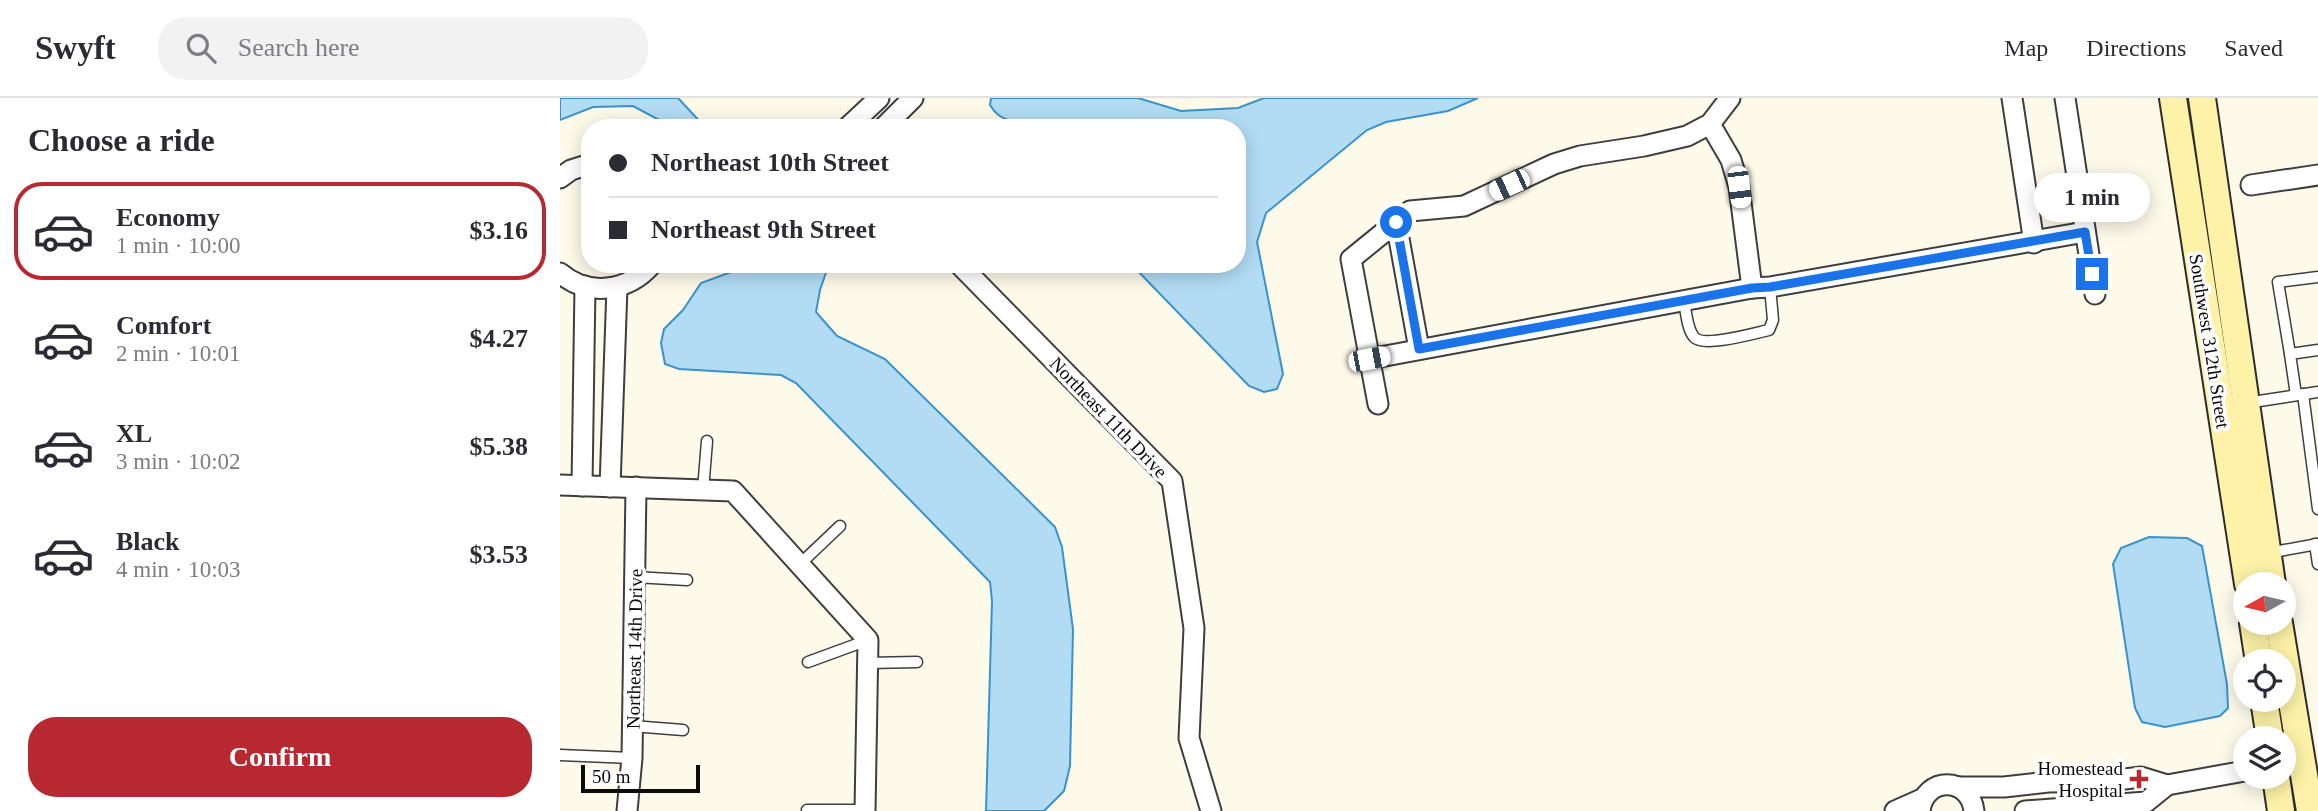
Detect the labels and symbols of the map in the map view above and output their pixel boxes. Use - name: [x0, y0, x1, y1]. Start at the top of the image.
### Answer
- car: [1727, 165, 1752, 209]
- car: [1486, 167, 1533, 203]
- callout: 1 min: [2034, 172, 2150, 222]
- route start: [1380, 206, 1412, 238]
- street label: Southwest 312th Street: [2185, 252, 2234, 430]
- route end: [2076, 258, 2108, 290]
- car: [1347, 345, 1392, 373]
- street label: Northeast 11th Drive: [1046, 353, 1172, 482]
- street label: Northeast 14th Drive: [623, 569, 646, 729]
- north arrow: [2233, 572, 2296, 635]
- place label: Homestead Hospital: [2038, 758, 2123, 801]
- scale bar: [581, 762, 700, 794]
- marker: Homestead Hospital: [2129, 769, 2149, 789]

